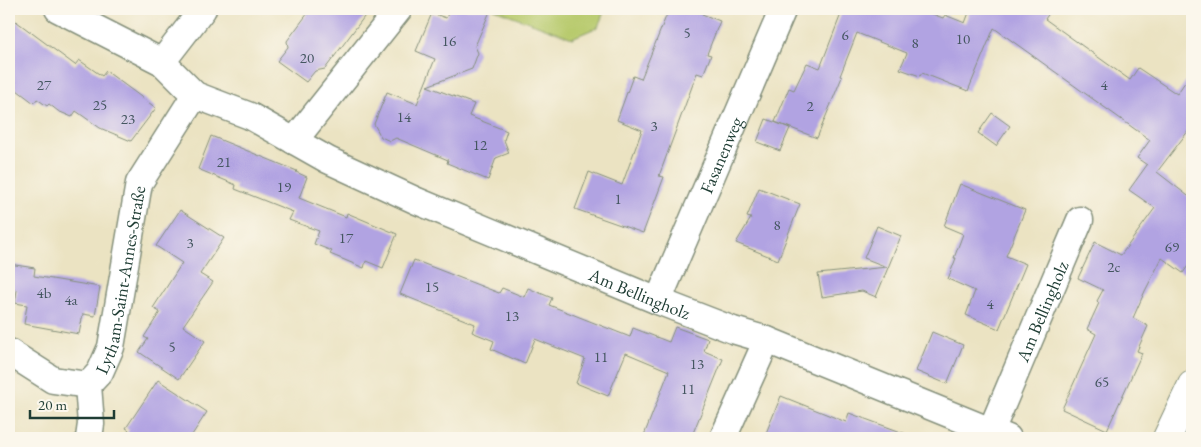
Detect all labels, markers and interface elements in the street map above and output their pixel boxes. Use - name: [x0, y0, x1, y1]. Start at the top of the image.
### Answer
- house number: 5: [683, 23, 691, 42]
- house number: 6: [841, 25, 849, 44]
- house number: 10: [956, 29, 970, 48]
- house number: 16: [442, 31, 456, 50]
- house number: 8: [911, 33, 919, 52]
- house number: 20: [300, 48, 314, 67]
- house number: 27: [37, 75, 52, 94]
- house number: 4: [1100, 75, 1108, 94]
- house number: 25: [93, 95, 107, 114]
- house number: 2: [806, 96, 814, 115]
- house number: 14: [397, 107, 412, 126]
- house number: 23: [121, 109, 135, 128]
- street label: Fasanenweg: [694, 113, 747, 197]
- house number: 3: [650, 116, 658, 135]
- house number: 12: [473, 135, 488, 154]
- house number: 21: [217, 152, 231, 171]
- house number: 19: [277, 177, 291, 196]
- street label: Lytham-Saint-Annes-Straße: [89, 184, 150, 377]
- house number: 1: [614, 189, 622, 208]
- house number: 8: [773, 215, 781, 234]
- house number: 17: [339, 228, 354, 247]
- house number: 3: [186, 233, 194, 252]
- house number: 69: [1165, 237, 1179, 256]
- street label: Am Bellingholz: [1010, 257, 1073, 366]
- house number: 2c: [1107, 257, 1121, 276]
- street label: Am Bellingholz: [585, 262, 694, 324]
- house number: 15: [425, 277, 439, 296]
- house number: 4b: [37, 283, 52, 302]
- house number: 4a: [64, 290, 78, 309]
- house number: 4: [986, 294, 994, 313]
- house number: 13: [505, 306, 519, 325]
- house number: 5: [168, 337, 176, 356]
- house number: 11: [594, 347, 608, 366]
- house number: 13: [690, 354, 704, 373]
- house number: 65: [1095, 372, 1109, 391]
- house number: 11: [681, 379, 695, 398]
- scale bar: [30, 387, 114, 419]
- text: 20 m: [38, 395, 67, 414]

